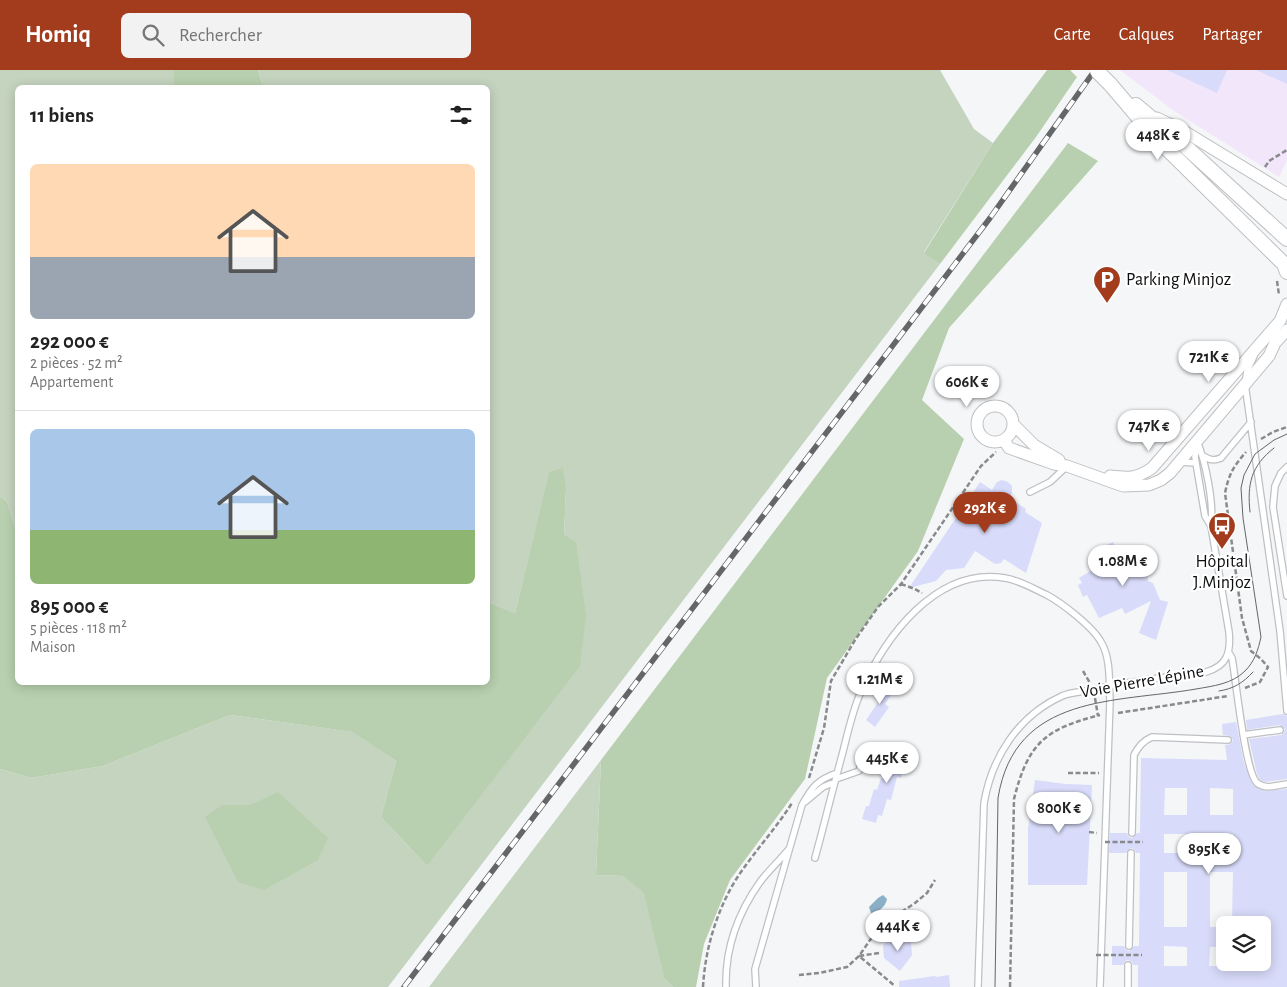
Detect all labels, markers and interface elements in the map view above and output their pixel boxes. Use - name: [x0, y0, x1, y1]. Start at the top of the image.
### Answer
- search box: [121, 13, 471, 58]
- icon: search: [139, 21, 167, 49]
- text: Homiq: [25, 23, 91, 47]
- text: Rechercher: [179, 26, 262, 45]
- text: Carte: [1054, 26, 1091, 44]
- text: Calques: [1119, 26, 1174, 44]
- text: Partager: [1202, 26, 1262, 44]
- icon: filters: [447, 101, 475, 129]
- text: 11 biens: [30, 105, 94, 126]
- pin: 448K €: [1117, 118, 1199, 161]
- text: 448K €: [1136, 127, 1180, 143]
- icon: home: [208, 196, 298, 286]
- parking icon: Parking Minjoz: [1092, 265, 1122, 304]
- place label: Parking Minjoz: [1126, 271, 1231, 289]
- text: 292 000 €: [30, 331, 109, 352]
- pin: 721K €: [1168, 340, 1250, 383]
- text: 721K €: [1189, 349, 1229, 365]
- text: 2 pièces · 52 m²: [30, 355, 123, 371]
- pin: 606K €: [926, 366, 1008, 408]
- text: Appartement: [30, 374, 113, 390]
- text: 606K €: [945, 374, 989, 390]
- pin: 747K €: [1108, 410, 1190, 452]
- text: 747K €: [1128, 418, 1170, 434]
- icon: home: [208, 462, 298, 552]
- pin: 292K €: [944, 492, 1026, 534]
- text: 292K €: [964, 500, 1006, 516]
- bus stop icon: Hôpital J.Minjoz: [1207, 511, 1237, 550]
- pin: 1.08M €: [1077, 544, 1169, 587]
- text: 1.08M €: [1099, 553, 1147, 569]
- place label: Hôpital J.Minjoz: [1193, 553, 1251, 592]
- text: 895 000 €: [30, 596, 109, 617]
- text: 5 pièces · 118 m²: [30, 620, 127, 636]
- text: Maison: [30, 639, 76, 655]
- pin: 1.21M €: [834, 662, 926, 705]
- street label: Voie Pierre Lépine: [1079, 662, 1205, 702]
- text: 1.21M €: [857, 671, 903, 687]
- pin: 445K €: [846, 742, 928, 784]
- text: 445K €: [866, 750, 908, 766]
- pin: 800K €: [1018, 792, 1100, 834]
- text: 800K €: [1037, 800, 1081, 816]
- pin: 895K €: [1168, 832, 1250, 875]
- text: 895K €: [1188, 841, 1230, 857]
- pin: 444K €: [857, 910, 939, 952]
- map controls: [1216, 916, 1271, 971]
- button: layers: [1216, 916, 1271, 971]
- text: 444K €: [876, 918, 920, 934]

